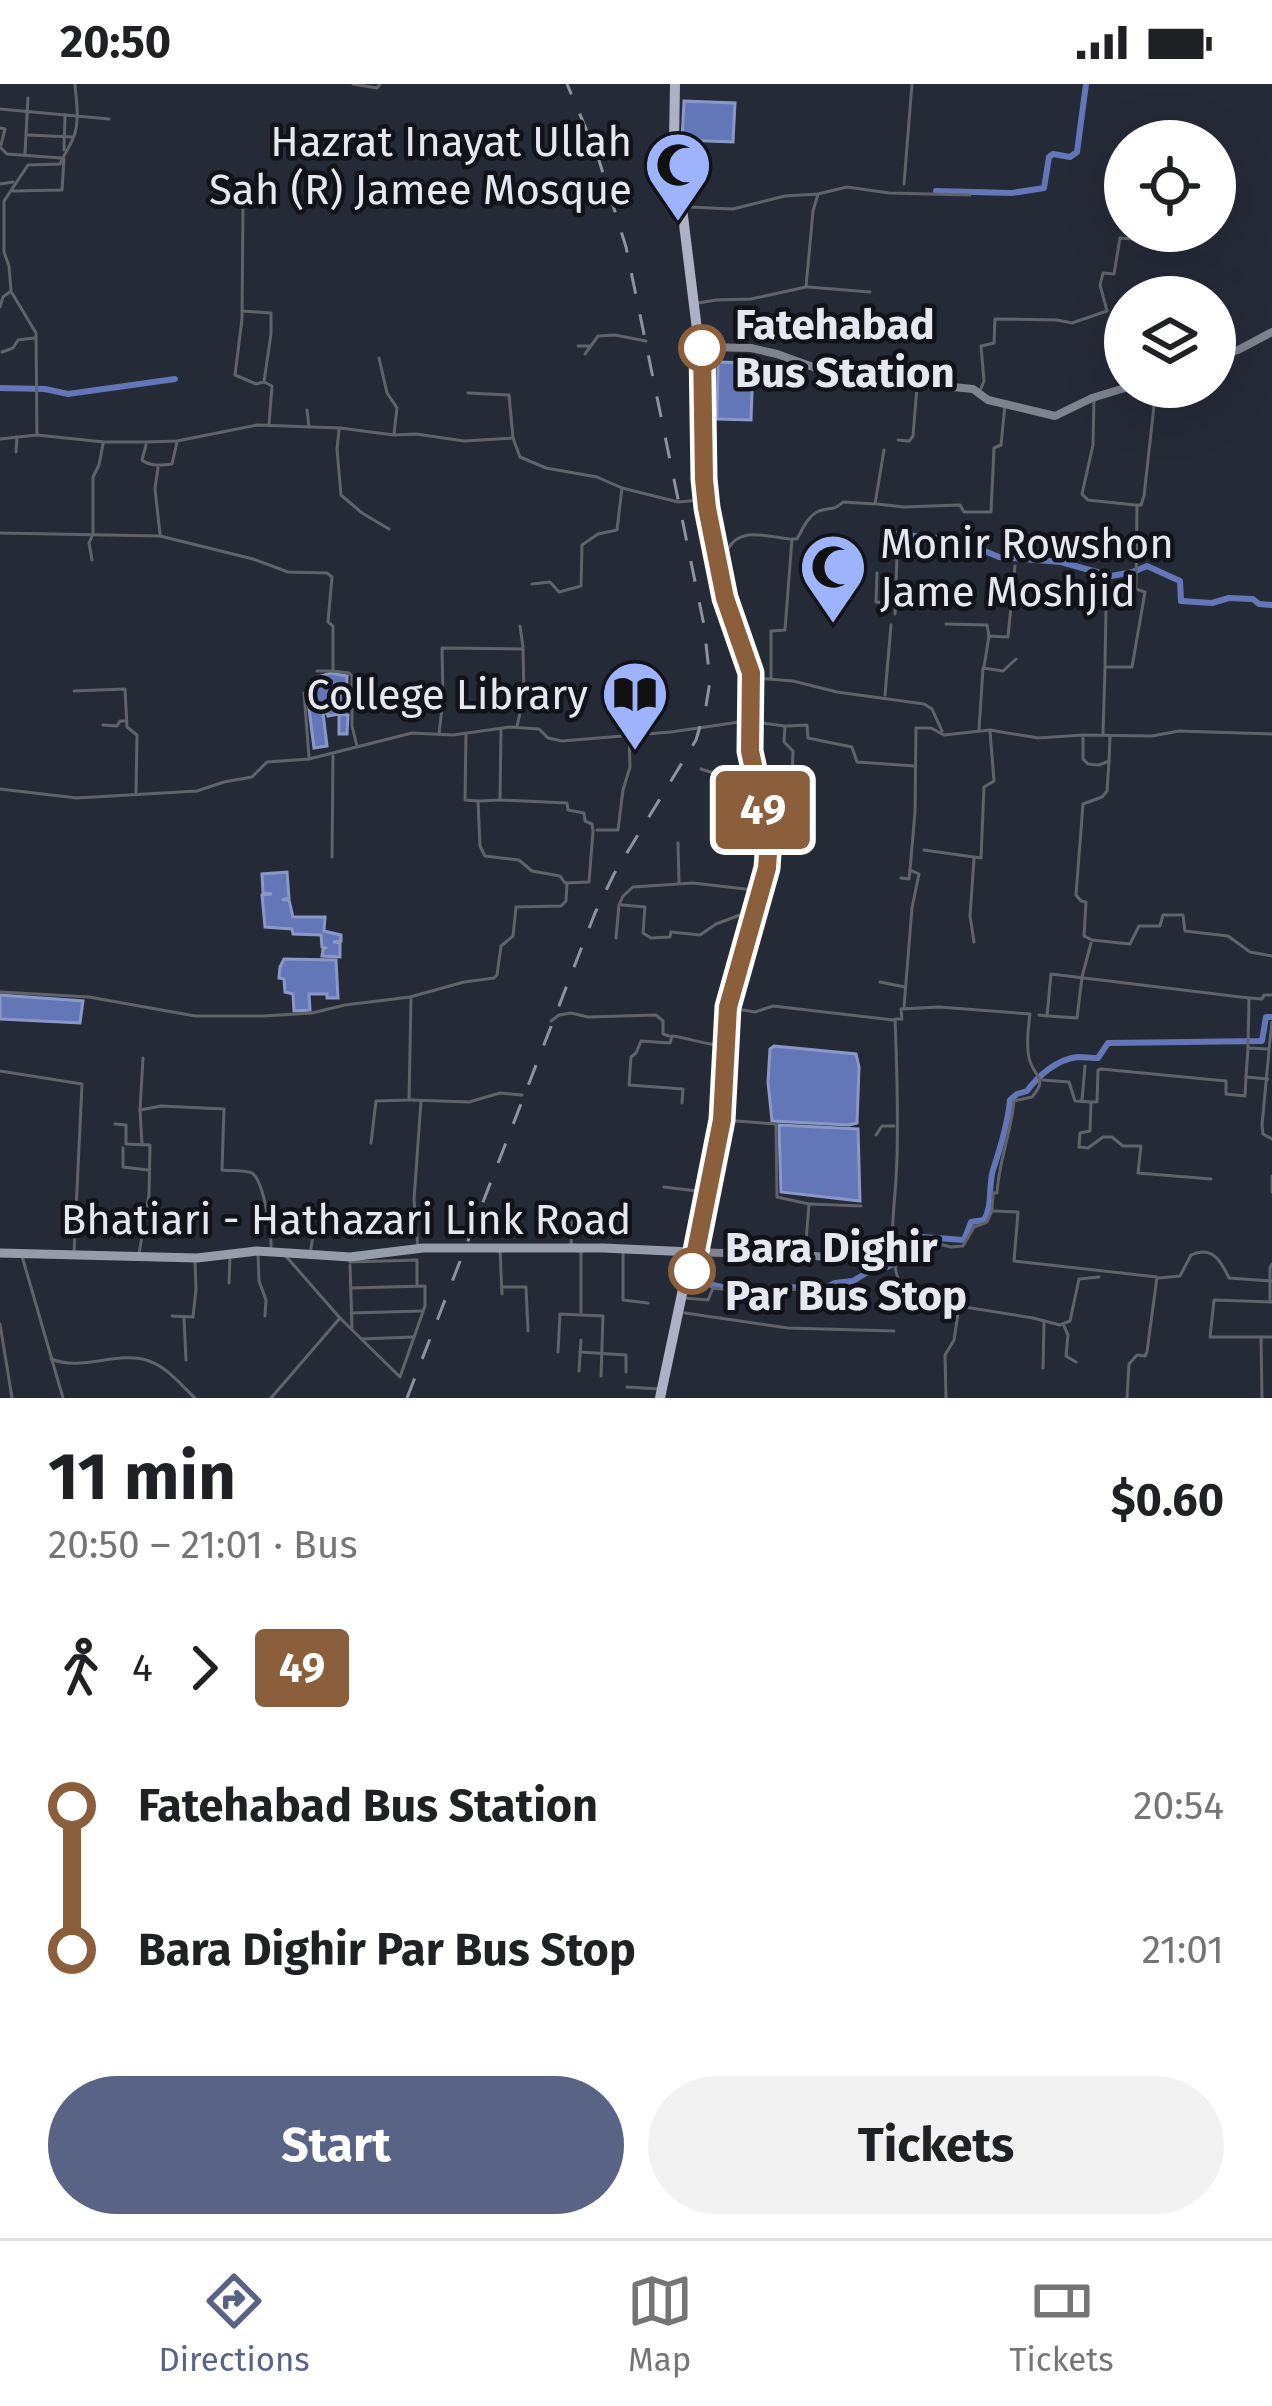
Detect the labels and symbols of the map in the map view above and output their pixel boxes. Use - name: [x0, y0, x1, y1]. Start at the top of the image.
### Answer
- place label: Hazrat Inayat Ullah Sah (R) Jamee Mosque: [209, 117, 632, 215]
- mosque icon: Hazrat Inayat Ullah Sah (R) Jamee Mosque: [643, 130, 713, 224]
- place label: Fatehabad Bus Station: [735, 300, 955, 398]
- marker: Fatehabad Bus Station: [680, 326, 724, 370]
- place label: Monir Rowshon Jame Moshjid: [880, 519, 1174, 617]
- mosque icon: Monir Rowshon Jame Moshjid: [798, 532, 868, 626]
- library icon: College Library: [600, 659, 670, 753]
- place label: College Library: [306, 670, 588, 720]
- line badge: 49: [709, 771, 817, 849]
- street label: Bhatiari - Hathazari Link Road: [61, 1195, 631, 1245]
- place label: Bara Dighir Par Bus Stop: [725, 1223, 967, 1321]
- marker: Bara Dighir Par Bus Stop: [670, 1249, 714, 1293]

